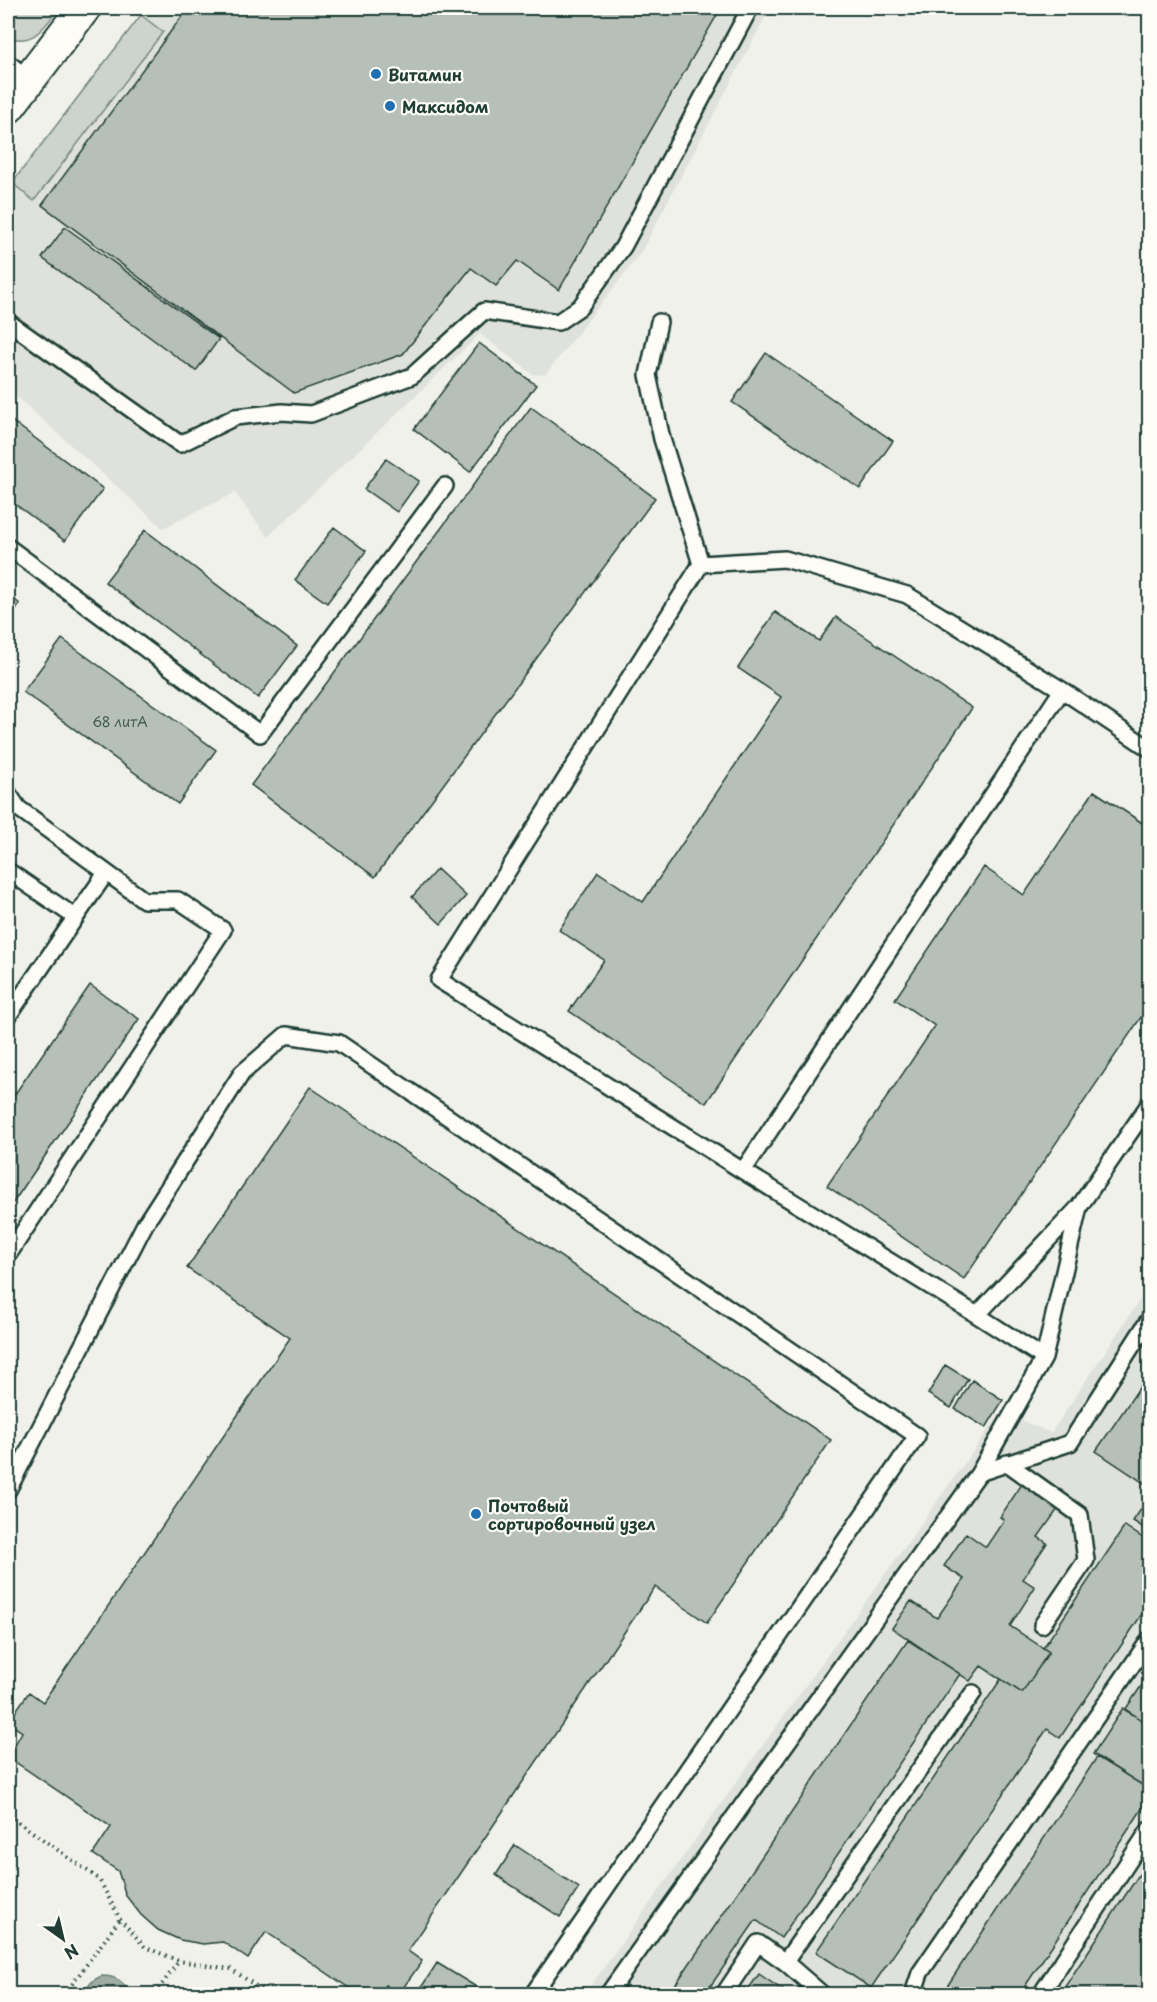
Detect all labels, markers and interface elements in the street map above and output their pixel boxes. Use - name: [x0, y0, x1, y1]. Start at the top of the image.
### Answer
- place label: Витамин: [388, 62, 462, 86]
- marker: Витамин: [369, 67, 383, 81]
- place label: Максидом: [402, 94, 489, 118]
- marker: Максидом: [383, 99, 397, 113]
- house number: 68 литА: [92, 711, 148, 732]
- place label: Почтовый сортировочный узел: [488, 1493, 656, 1535]
- marker: Почтовый сортировочный узел: [469, 1507, 483, 1521]
- north arrow: [33, 1909, 93, 1969]
- text: N: [60, 1939, 84, 1966]

